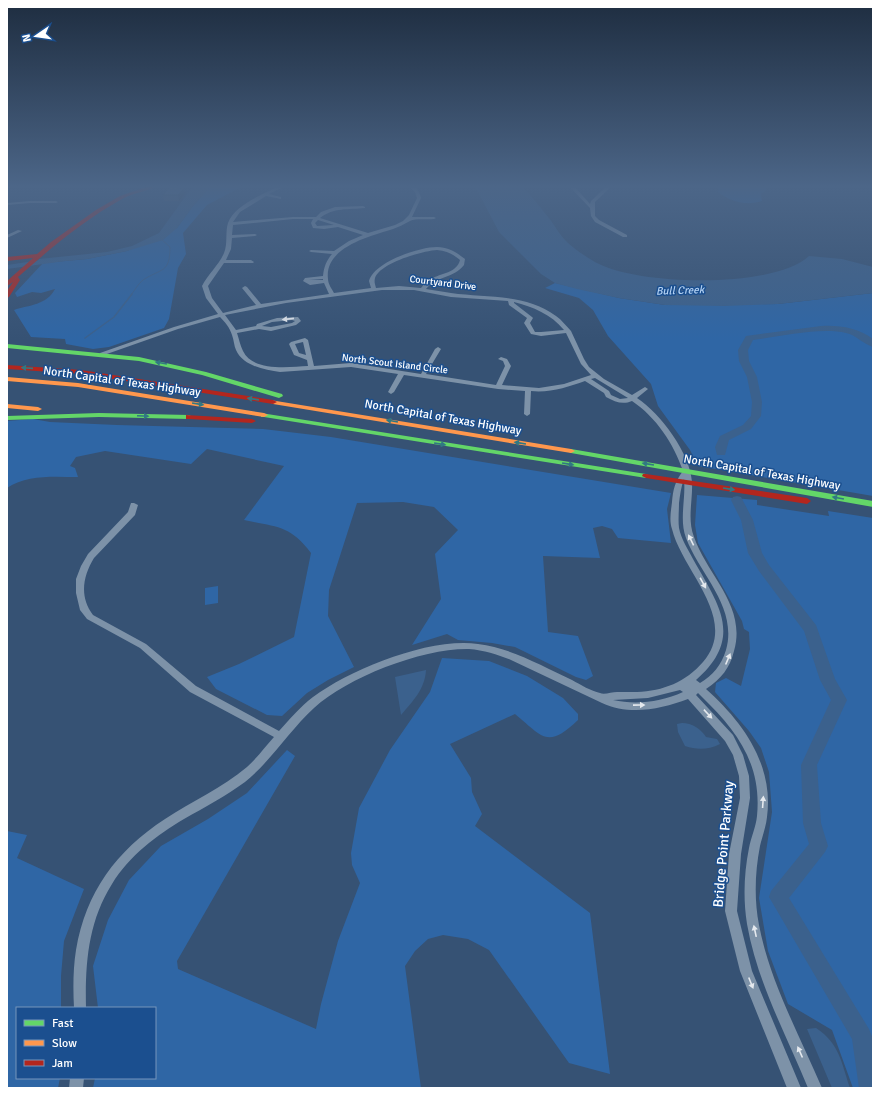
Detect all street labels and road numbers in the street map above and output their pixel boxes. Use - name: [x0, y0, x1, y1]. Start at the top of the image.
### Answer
- street label: Courtyard Drive: [409, 273, 477, 293]
- street label: North Scout Island Circle: [341, 352, 449, 376]
- street label: North Capital of Texas Highway: [42, 363, 202, 400]
- street label: North Capital of Texas Highway: [363, 396, 523, 439]
- street label: North Capital of Texas Highway: [682, 451, 842, 494]
- street label: Bridge Point Parkway: [709, 780, 738, 908]

